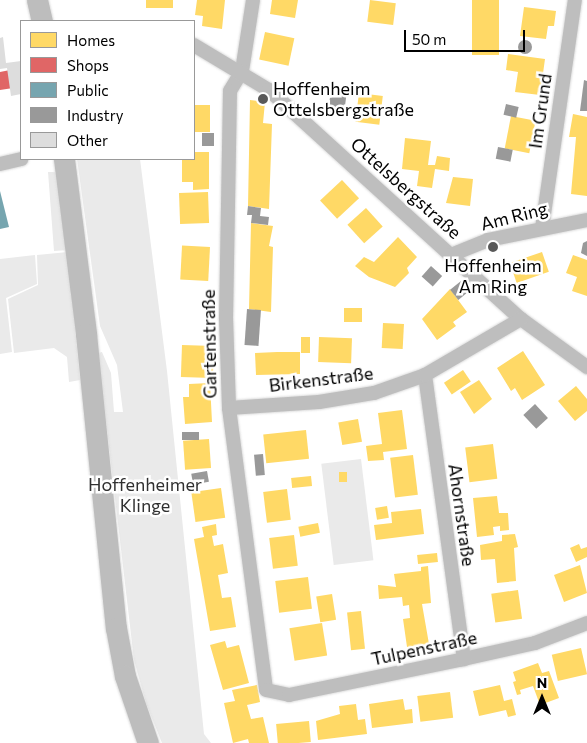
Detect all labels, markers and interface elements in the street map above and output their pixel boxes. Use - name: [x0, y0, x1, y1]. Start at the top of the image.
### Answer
- legend: [20, 20, 195, 160]
- scale bar: [407, 20, 528, 52]
- text: 50 m: [412, 30, 446, 48]
- text: Homes: [67, 31, 115, 49]
- text: Shops: [67, 56, 109, 74]
- street label: Im Grund: [524, 72, 556, 150]
- place label: Hoffenheim Ottelsbergstraße: [273, 78, 414, 120]
- text: Public: [67, 81, 109, 99]
- marker: Hoffenheim Ottelsbergstraße: [257, 93, 269, 105]
- text: Industry: [67, 106, 124, 124]
- text: Other: [67, 131, 108, 149]
- street label: Ottelsbergstraße: [346, 133, 466, 243]
- street label: Am Ring: [478, 197, 550, 235]
- marker: Hoffenheim Am Ring: [487, 241, 499, 253]
- place label: Hoffenheim Am Ring: [444, 255, 542, 298]
- street label: Gartenstraße: [197, 289, 221, 399]
- street label: Birkenstraße: [268, 362, 374, 396]
- street label: Ahornstraße: [444, 462, 480, 568]
- park label: Hoffenheimer Klinge: [88, 474, 202, 516]
- street label: Tulpenstraße: [369, 626, 479, 670]
- north arrow: [517, 673, 567, 723]
- text: N: [537, 674, 547, 691]

